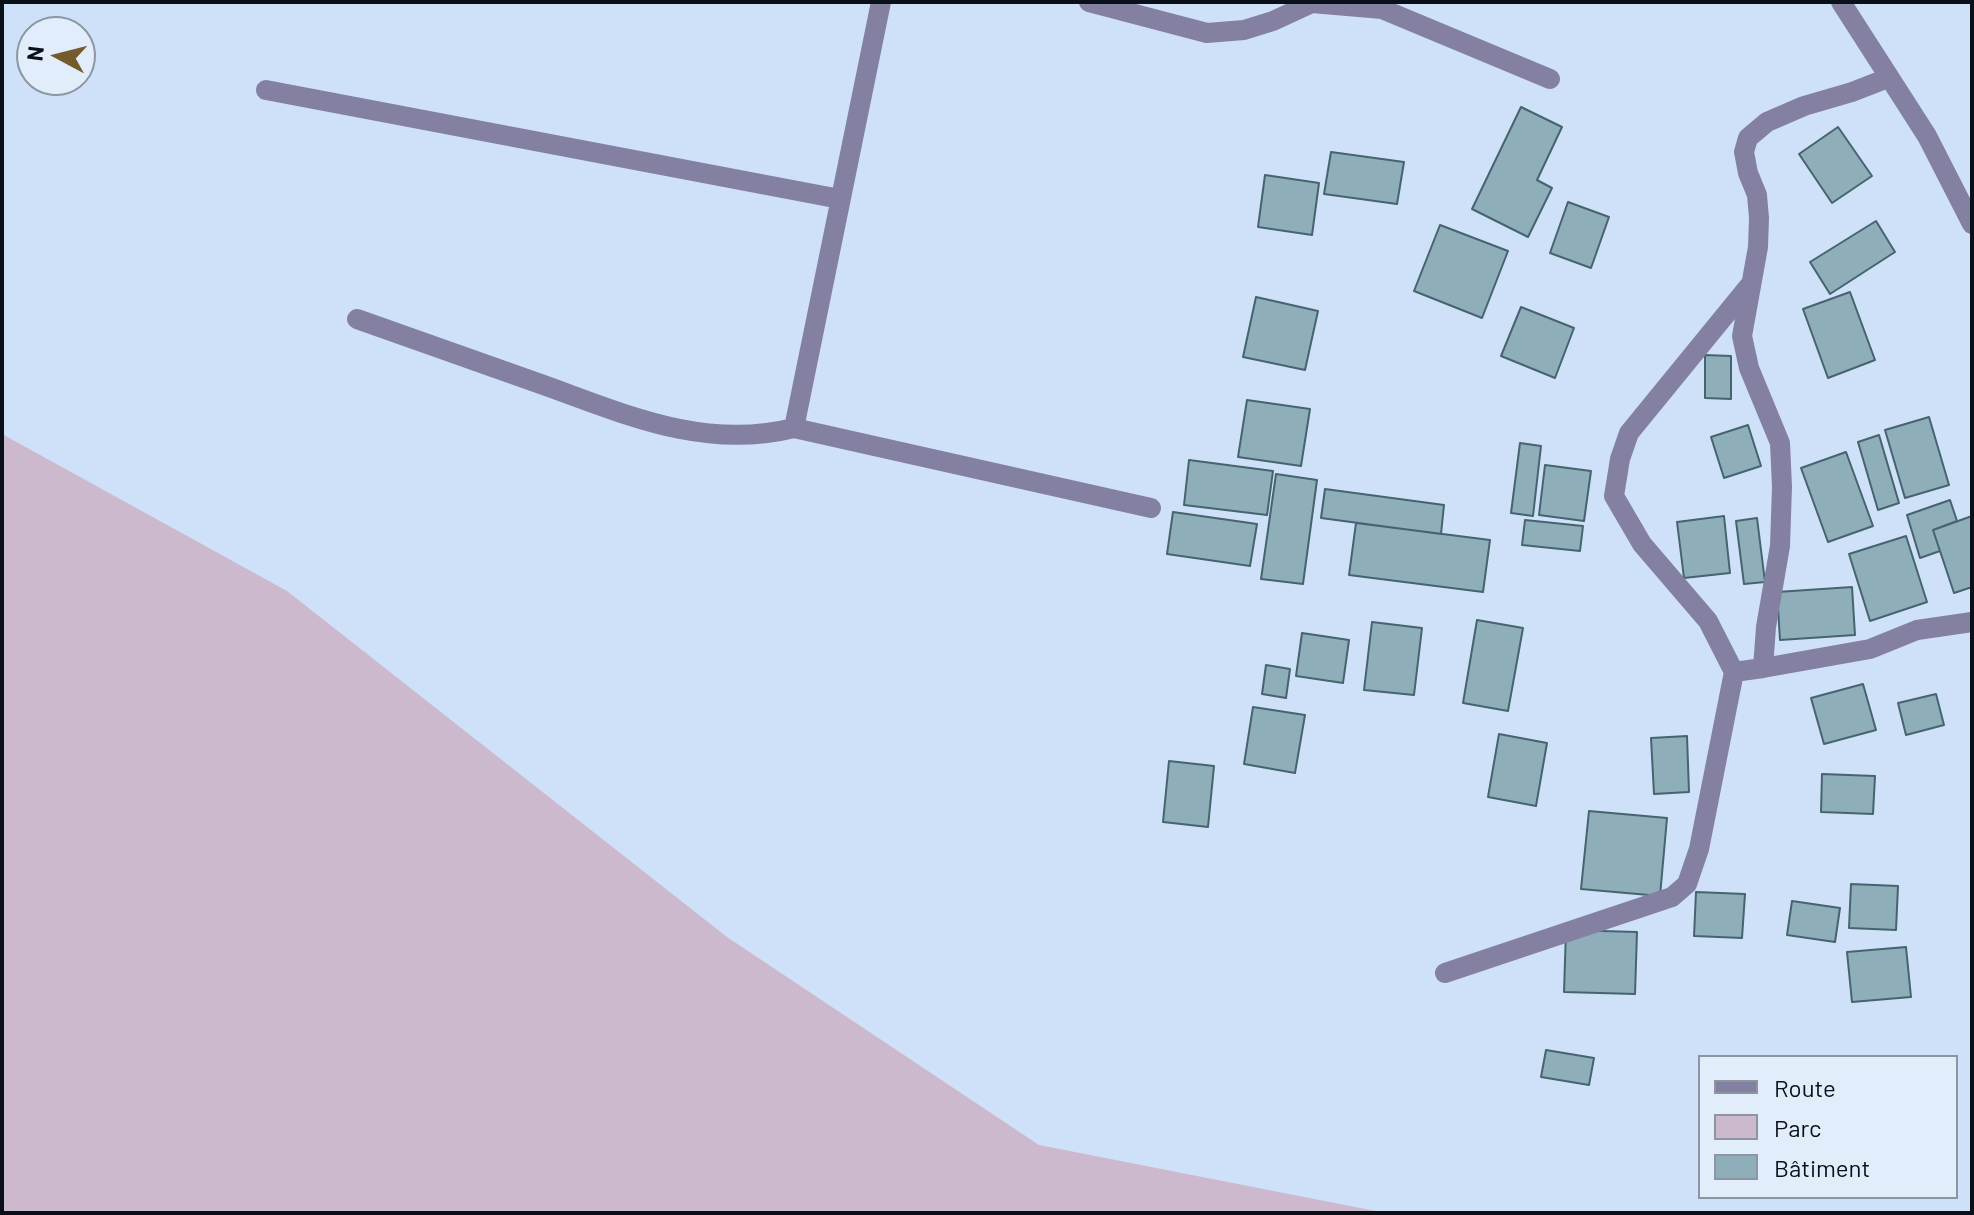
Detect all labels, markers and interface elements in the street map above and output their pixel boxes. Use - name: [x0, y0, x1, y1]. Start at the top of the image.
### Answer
- north arrow: [16, 16, 96, 96]
- text: N: [20, 44, 48, 62]
- legend: [1698, 1055, 1958, 1199]
- text: Route: [1774, 1073, 1836, 1102]
- text: Parc: [1774, 1113, 1822, 1142]
- text: Bâtiment: [1774, 1153, 1870, 1182]

